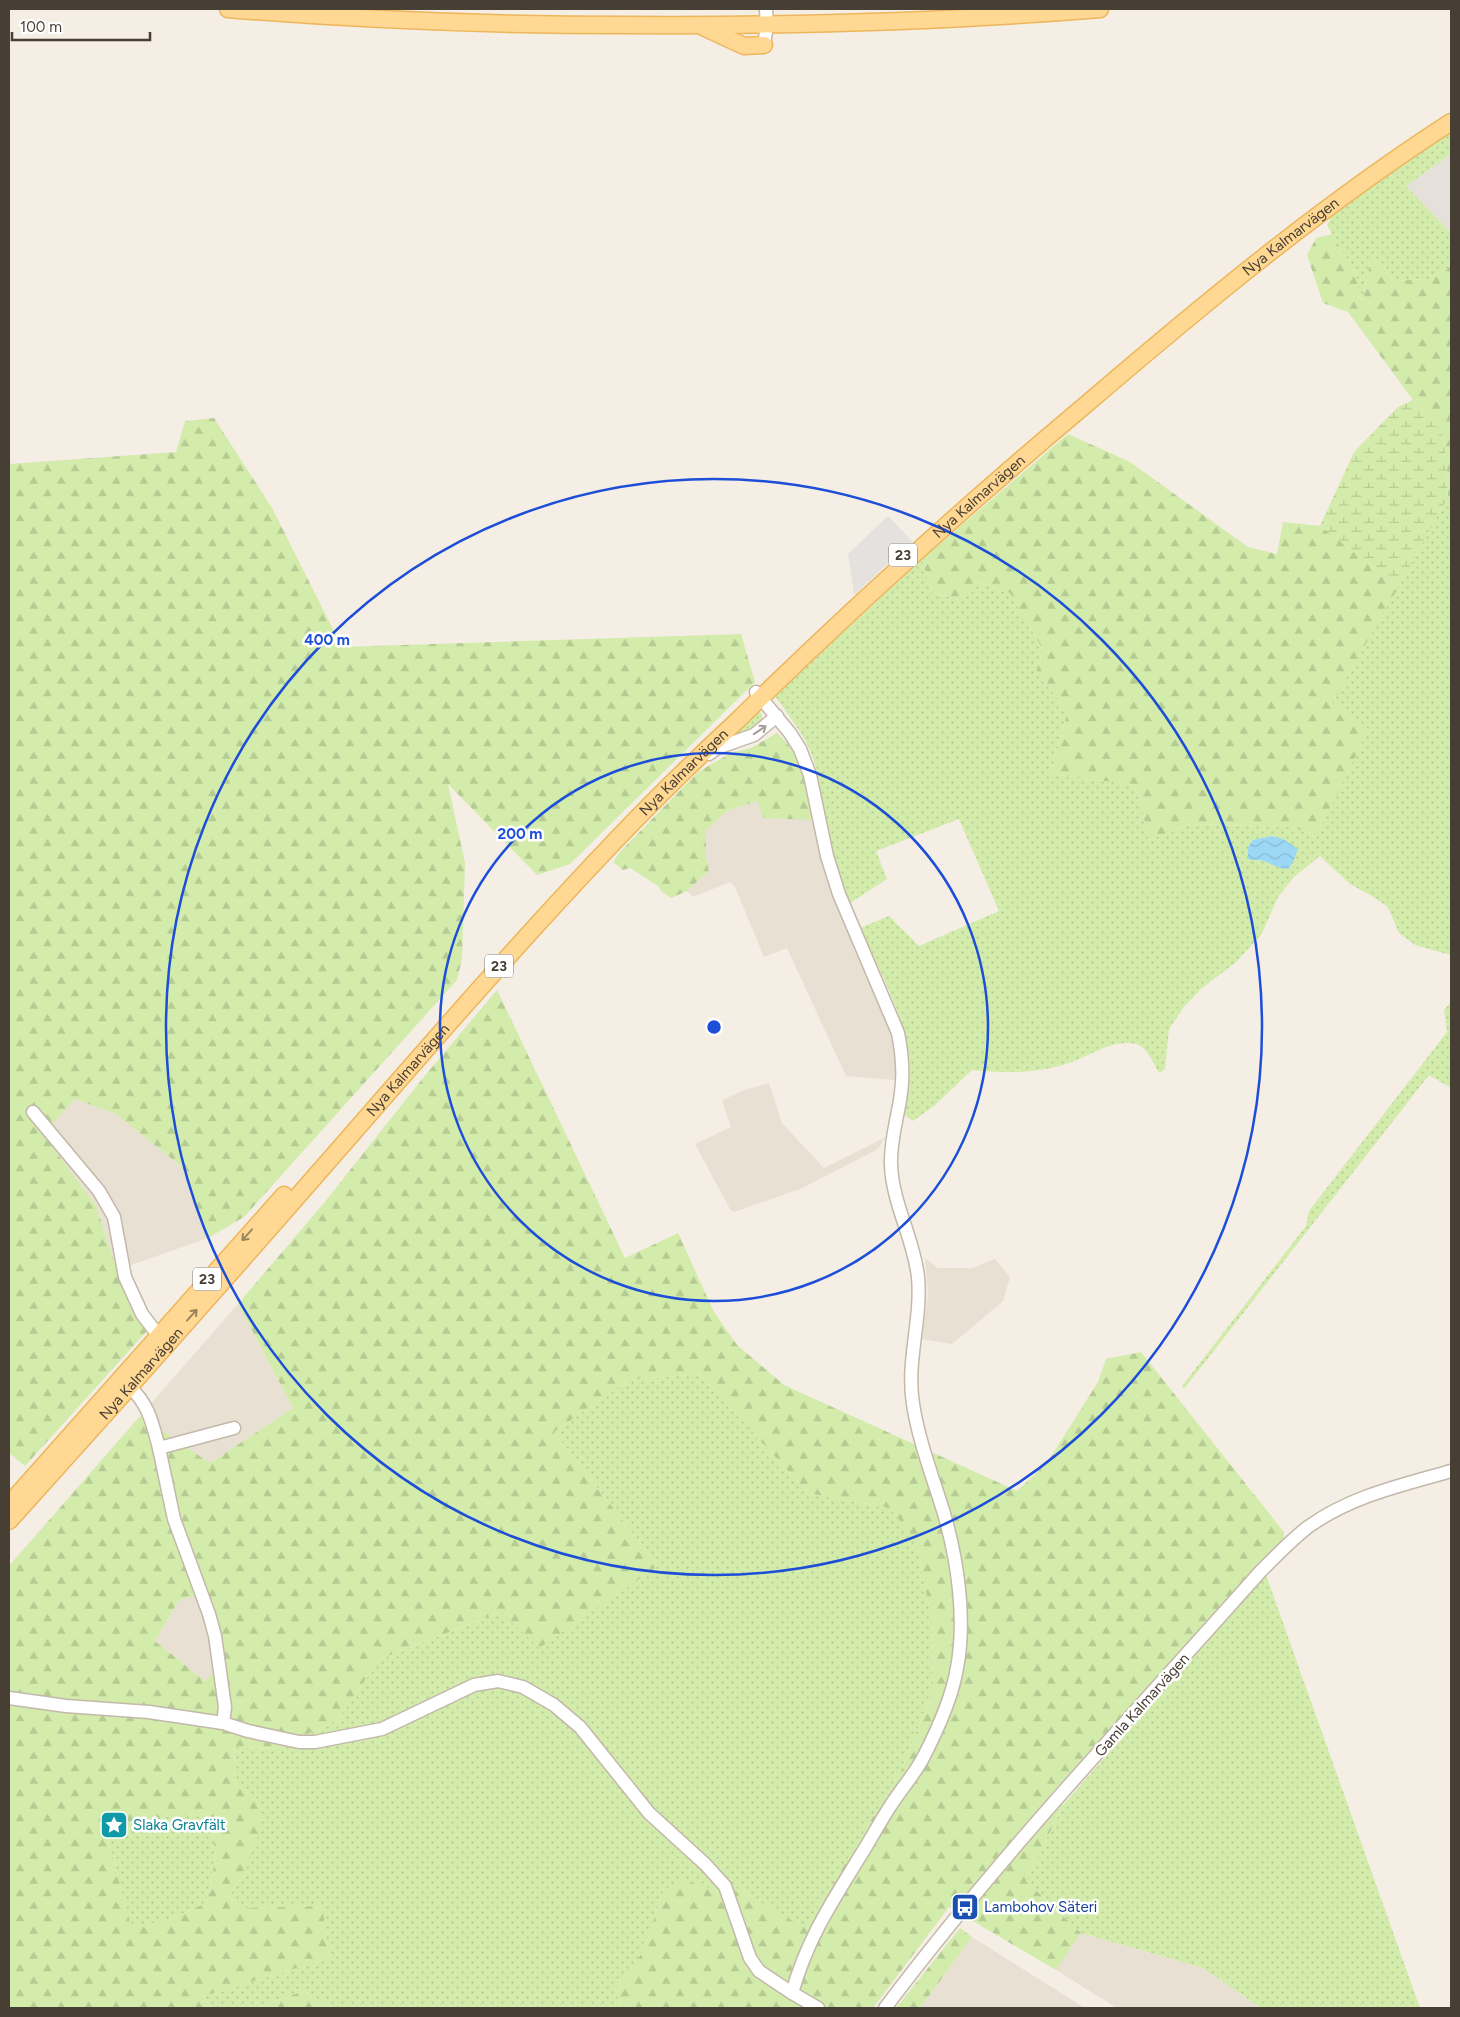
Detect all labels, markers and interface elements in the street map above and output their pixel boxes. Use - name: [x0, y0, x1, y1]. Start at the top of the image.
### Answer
- scale bar: [12, 10, 150, 42]
- text: 100 m: [20, 18, 62, 36]
- street label: Nya Kalmarvägen: [1239, 194, 1342, 280]
- street label: Nya Kalmarvägen: [929, 451, 1029, 542]
- road number: 23: [889, 544, 917, 566]
- text: 400 m: [304, 631, 350, 649]
- street label: Nya Kalmarvägen: [635, 725, 732, 820]
- one-way arrow: [752, 725, 766, 735]
- text: 200 m: [498, 825, 542, 843]
- road number: 23: [485, 954, 513, 978]
- centre of rings: [705, 1018, 723, 1036]
- street label: Nya Kalmarvägen: [363, 1020, 453, 1120]
- one-way arrow: [241, 1229, 253, 1242]
- road number: 23: [193, 1268, 221, 1290]
- one-way arrow: [186, 1308, 198, 1321]
- street label: Nya Kalmarvägen: [96, 1324, 187, 1423]
- street label: Gamla Kalmarvägen: [1091, 1650, 1193, 1760]
- place icon: Slaka Gravfält: [99, 1810, 129, 1840]
- place label: Slaka Gravfält: [133, 1816, 226, 1834]
- bus stop icon: Lambohov Säteri: [950, 1892, 980, 1922]
- place label: Lambohov Säteri: [984, 1898, 1097, 1916]

